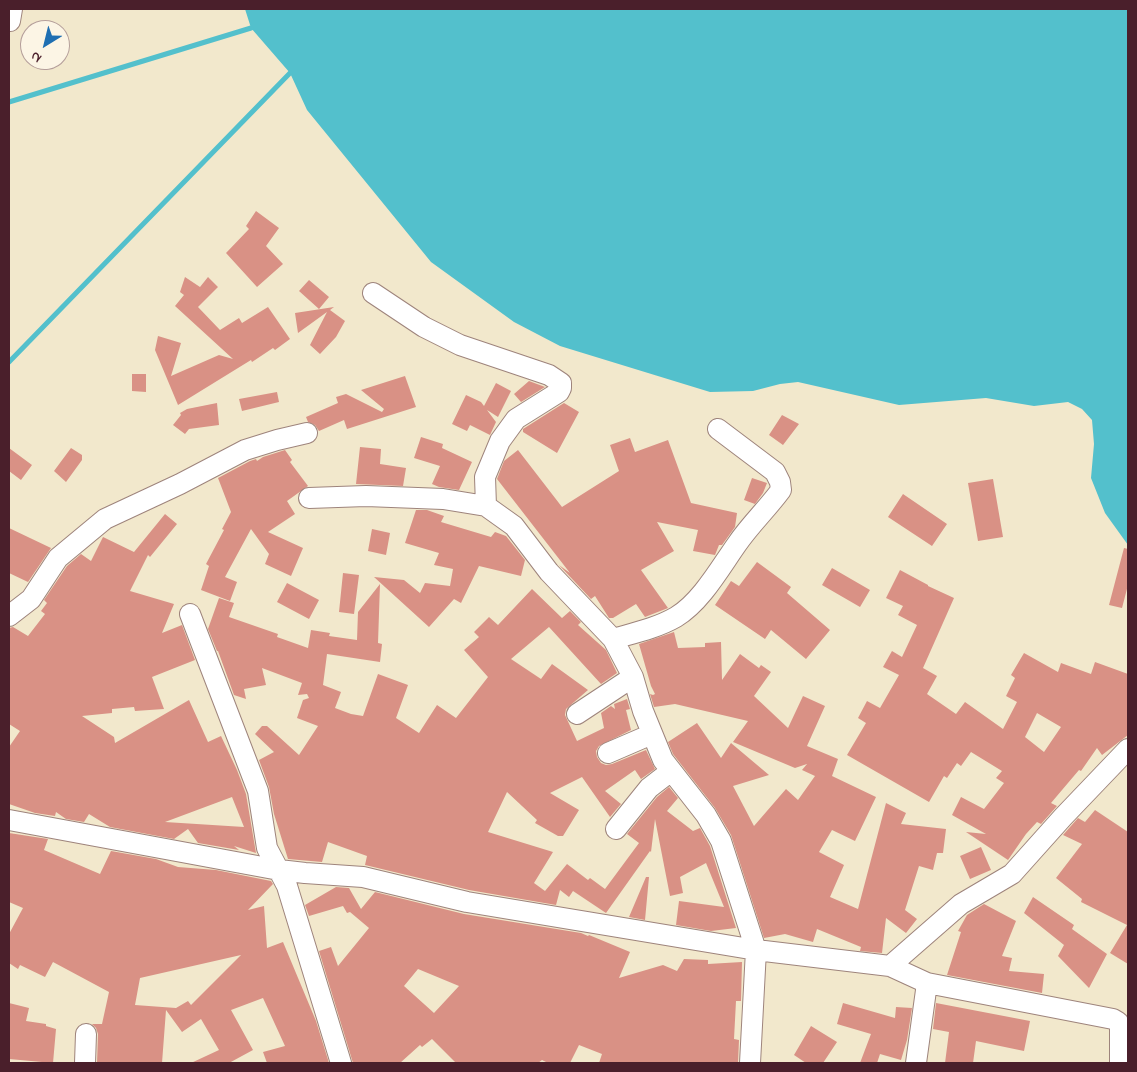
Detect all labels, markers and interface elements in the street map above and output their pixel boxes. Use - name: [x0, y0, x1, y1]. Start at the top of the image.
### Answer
- north arrow: [20, 20, 70, 70]
- text: N: [26, 45, 46, 68]

